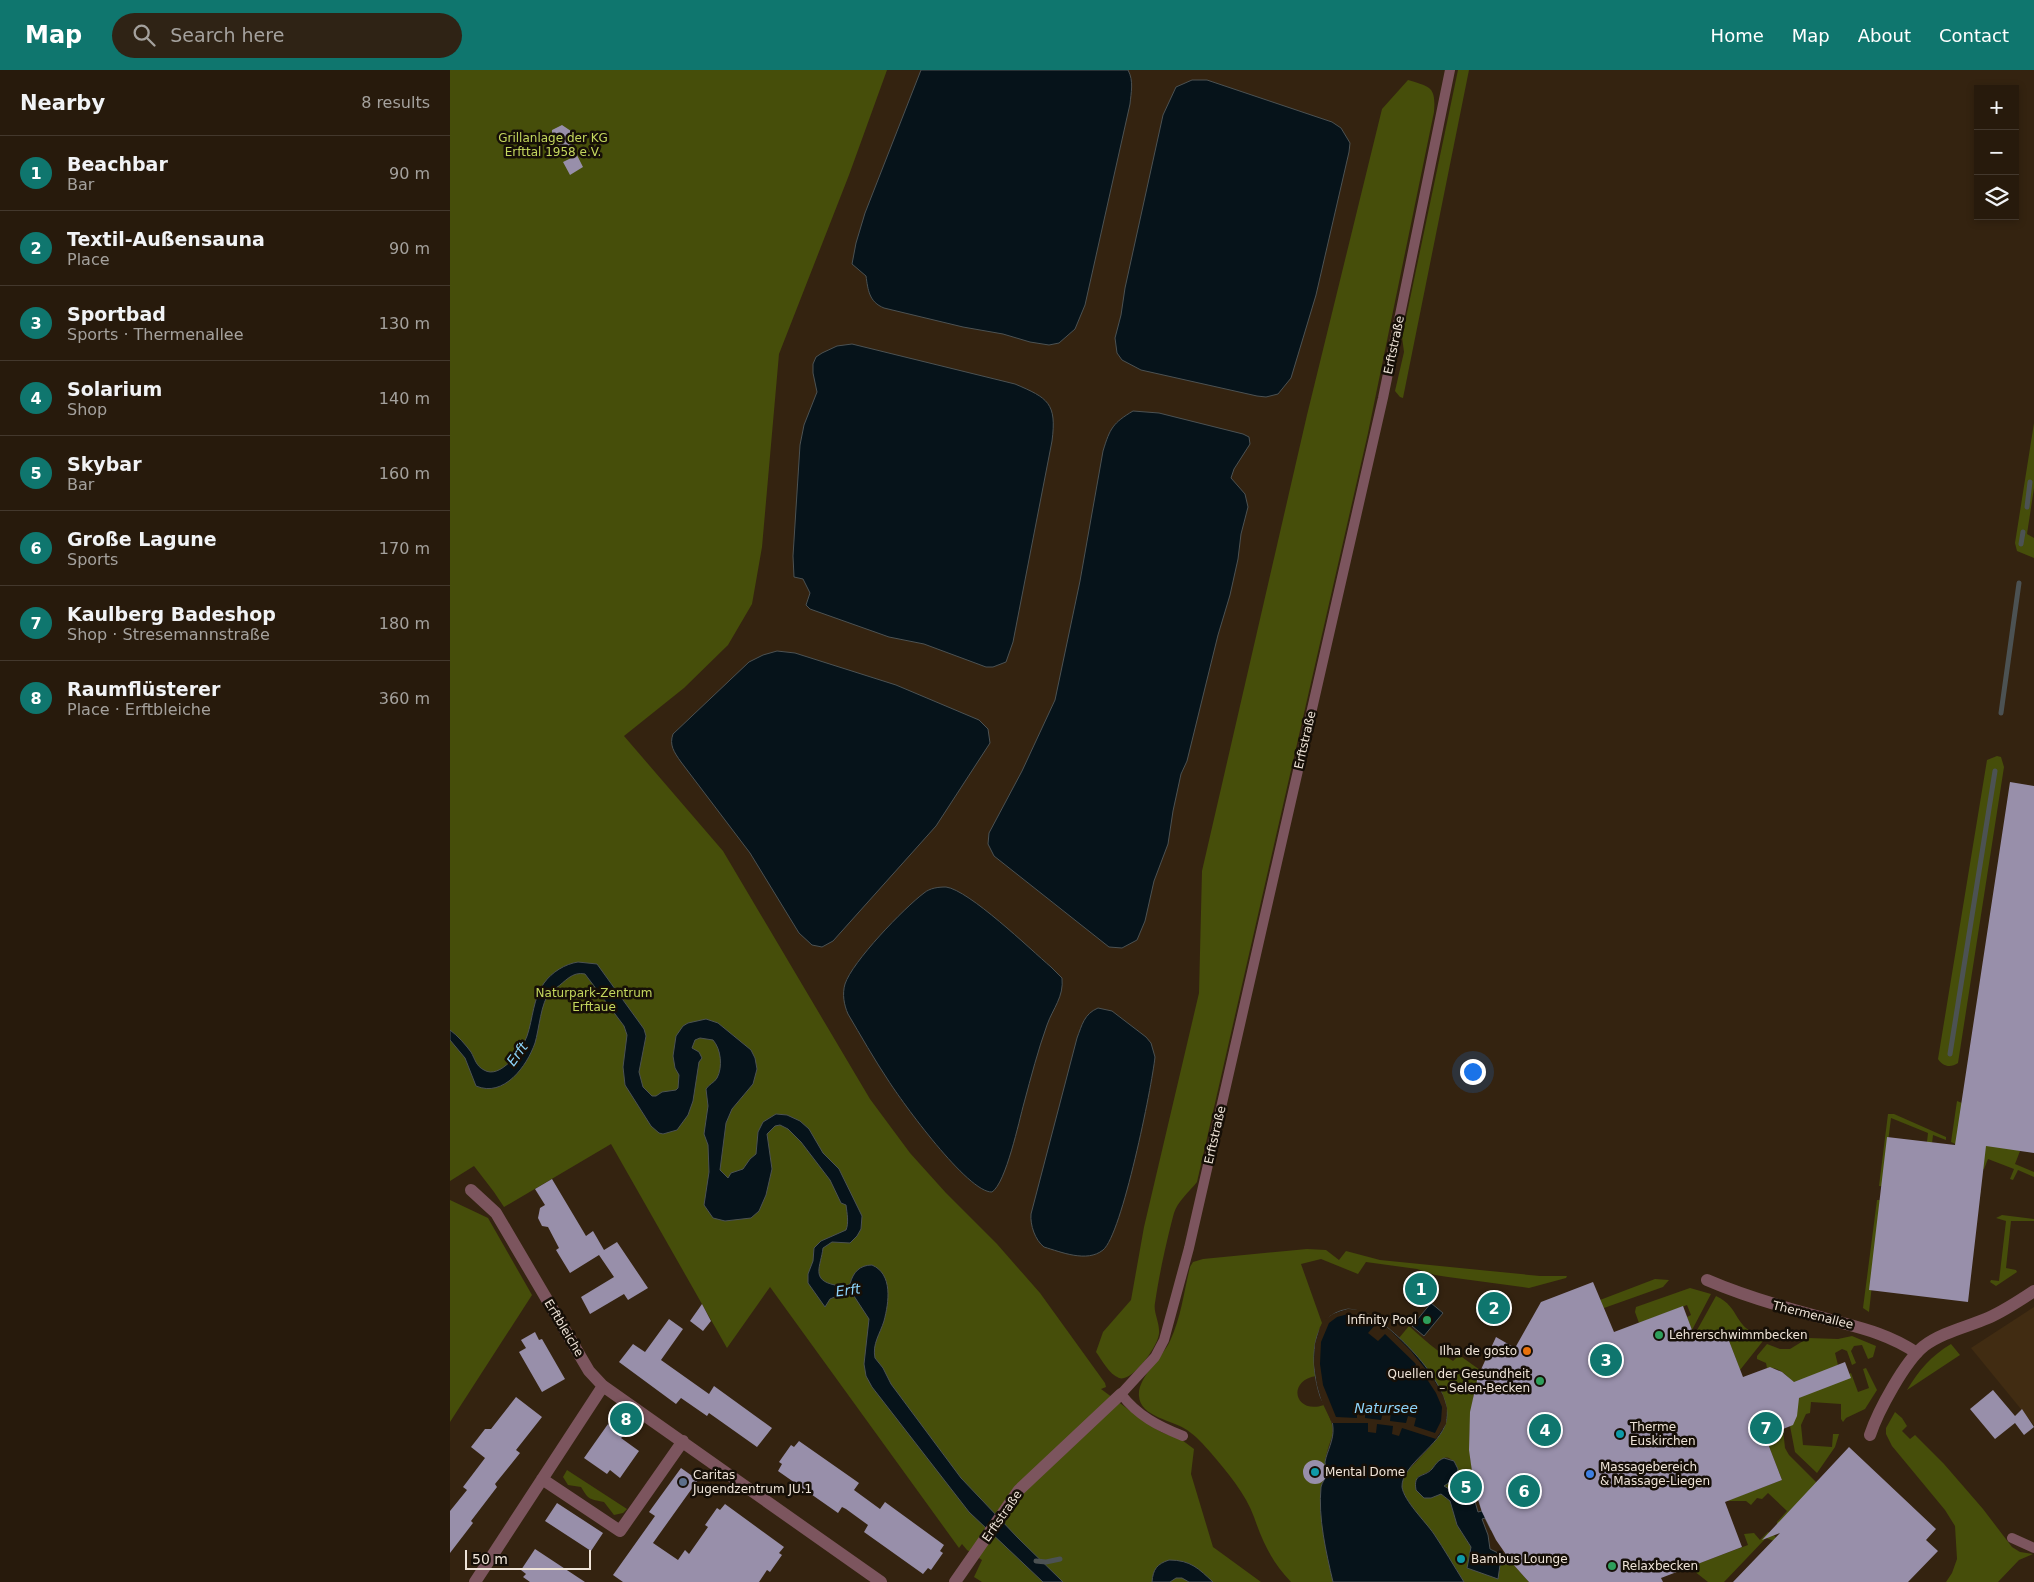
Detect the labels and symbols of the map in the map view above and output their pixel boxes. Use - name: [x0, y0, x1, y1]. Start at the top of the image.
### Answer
- park label: Grillanlage der KG Erfttal 1958 e.V.: [498, 131, 608, 159]
- street label: Erftstraße: [1381, 314, 1407, 376]
- street label: Erftstraße: [1291, 709, 1319, 771]
- park label: Naturpark-Zentrum Erftaue: [536, 986, 652, 1014]
- water label: Erft: [503, 1039, 531, 1069]
- your location: [1460, 1059, 1486, 1085]
- street label: Erftstraße: [1201, 1104, 1229, 1166]
- pin: 1: [1405, 1270, 1437, 1308]
- water label: Erft: [835, 1280, 862, 1299]
- pin: 2: [1478, 1289, 1510, 1327]
- street label: Erftbleiche: [541, 1297, 587, 1359]
- street label: Thermenallee: [1770, 1298, 1855, 1332]
- place label: Infinity Pool: [1347, 1313, 1417, 1327]
- marker: Infinity Pool: [1421, 1314, 1433, 1326]
- place label: Lehrerschwimmbecken: [1669, 1328, 1808, 1342]
- marker: Lehrerschwimmbecken: [1653, 1329, 1665, 1341]
- pin: 3: [1590, 1341, 1622, 1379]
- place label: Ilha de gosto: [1439, 1344, 1517, 1358]
- marker: Ilha de gosto: [1521, 1345, 1533, 1357]
- place label: Quellen der Gesundheit – Selen-Becken: [1388, 1367, 1530, 1395]
- marker: Quellen der Gesundheit – Selen-Becken: [1534, 1375, 1546, 1387]
- pin: 8: [610, 1400, 642, 1438]
- water label: Natursee: [1354, 1400, 1418, 1416]
- pin: 7: [1750, 1409, 1782, 1447]
- pin: 4: [1529, 1411, 1561, 1449]
- place label: Therme Euskirchen: [1629, 1420, 1696, 1448]
- marker: Therme Euskirchen: [1614, 1428, 1626, 1440]
- place label: Massagebereich & Massage-Liegen: [1600, 1460, 1710, 1488]
- place label: Mental Dome: [1325, 1465, 1405, 1479]
- marker: Mental Dome: [1309, 1466, 1321, 1478]
- place label: Caritas Jugendzentrum JU.1: [692, 1468, 812, 1496]
- pin: 5: [1450, 1468, 1482, 1506]
- marker: Massagebereich & Massage-Liegen: [1584, 1468, 1596, 1480]
- pin: 6: [1508, 1472, 1540, 1510]
- marker: Caritas Jugendzentrum JU.1: [677, 1476, 689, 1488]
- street label: Erftstraße: [979, 1488, 1025, 1544]
- scale bar: [465, 1547, 591, 1570]
- place label: Bambus Lounge: [1471, 1552, 1568, 1566]
- marker: Bambus Lounge: [1455, 1553, 1467, 1565]
- place label: Relaxbecken: [1622, 1559, 1698, 1573]
- marker: Relaxbecken: [1606, 1560, 1618, 1572]

